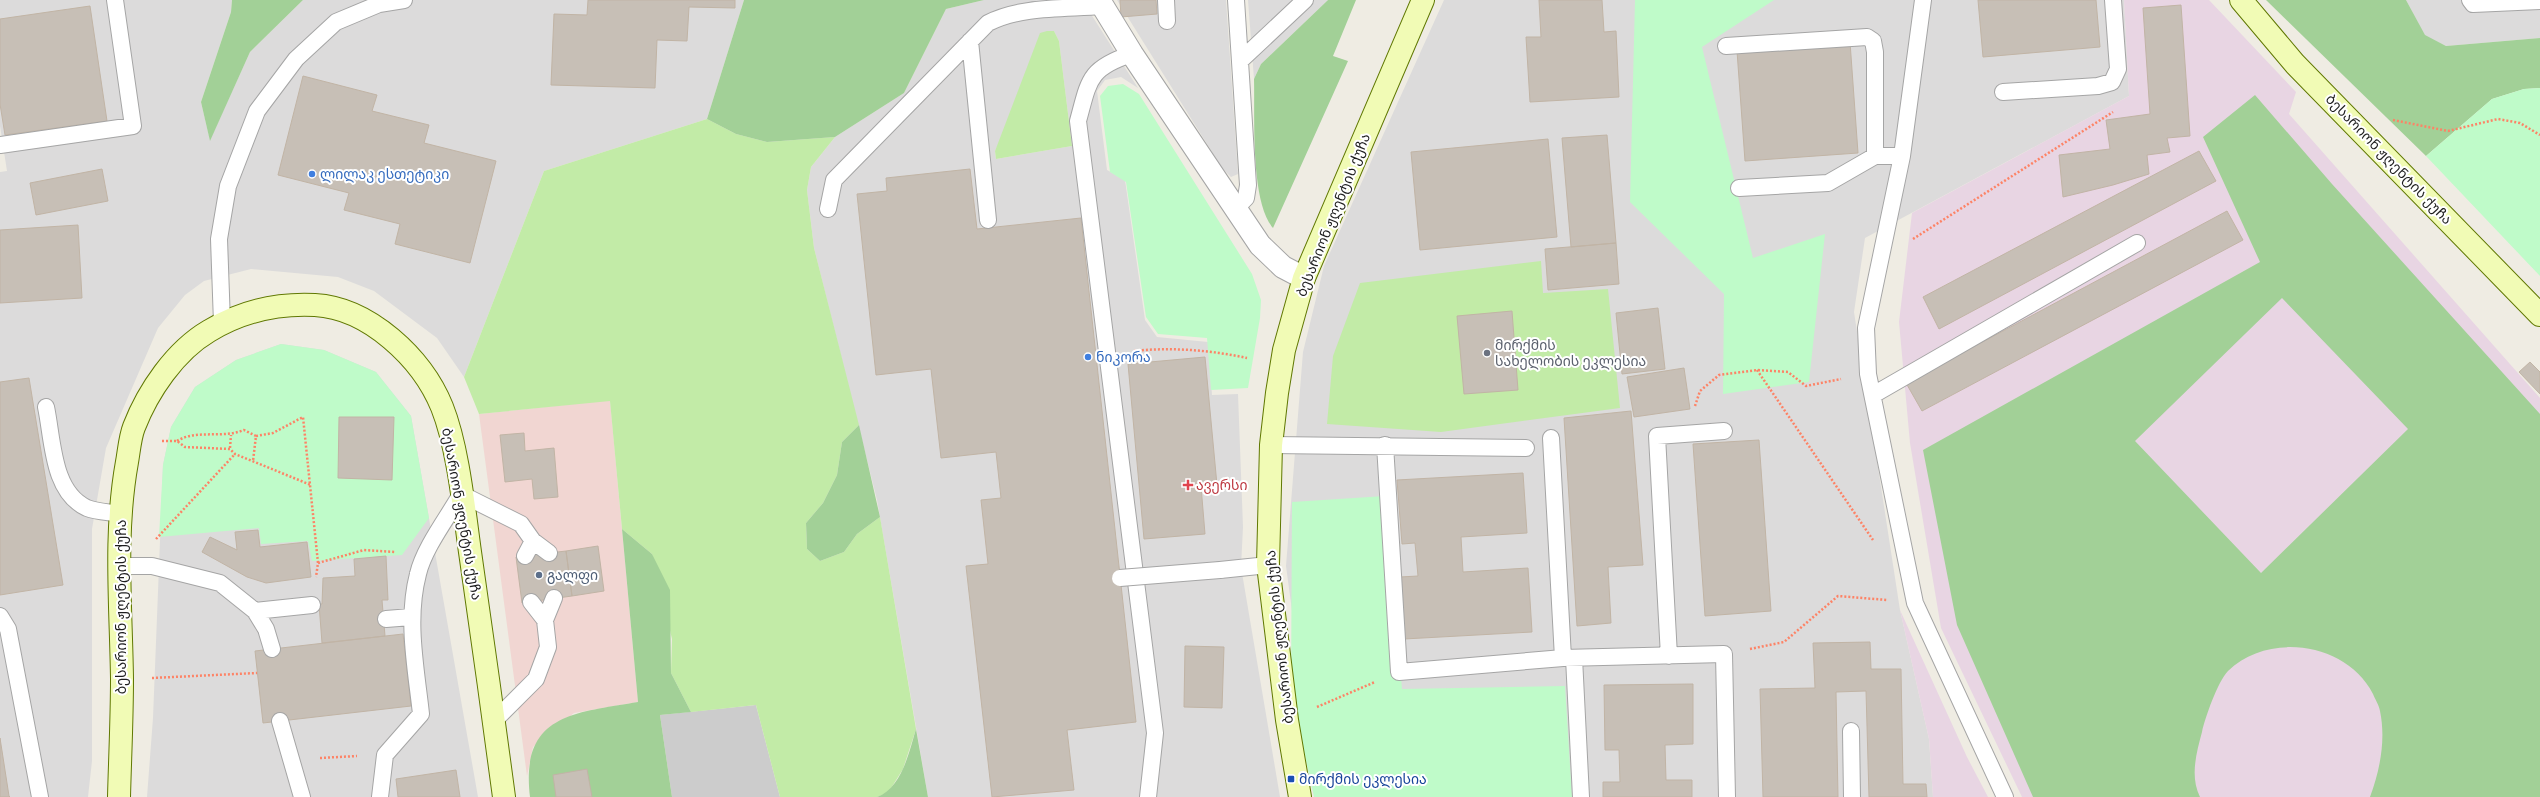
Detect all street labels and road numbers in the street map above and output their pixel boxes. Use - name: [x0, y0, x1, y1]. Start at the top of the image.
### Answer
- street label: ბესარიონ ჟღენტის ქუჩა: [2322, 91, 2455, 228]
- street label: ბესარიონ ჟღენტის ქუჩა: [1293, 131, 1374, 299]
- street label: ბესარიონ ჟღენტის ქუჩა: [438, 427, 485, 602]
- street label: ბესარიონ ჟღენტის ქუჩა: [113, 520, 130, 694]
- street label: ბესარიონ ჟღენტის ქუჩა: [1262, 549, 1297, 725]

